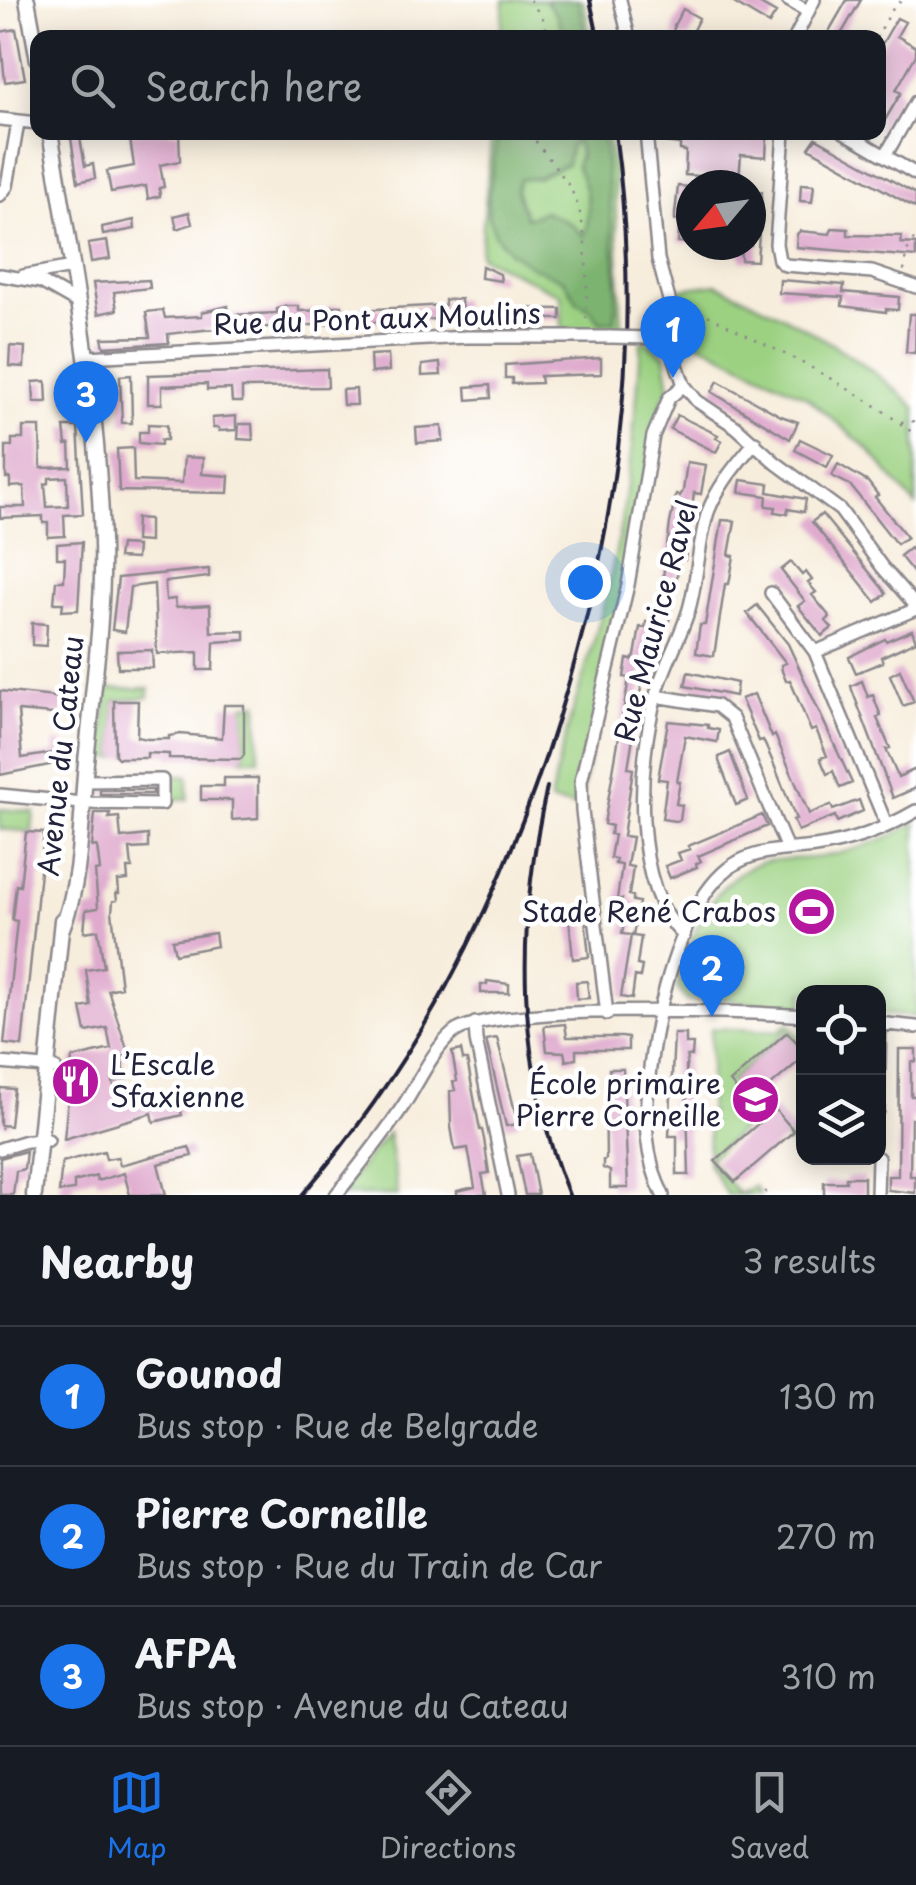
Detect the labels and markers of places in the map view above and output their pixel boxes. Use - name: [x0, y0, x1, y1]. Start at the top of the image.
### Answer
- pin: 1: [640, 296, 706, 378]
- pin: 3: [54, 360, 118, 443]
- sports icon: Stade René Crabos: [785, 886, 837, 938]
- place label: Stade René Crabos: [522, 889, 776, 932]
- pin: 2: [680, 934, 744, 1017]
- place label: L’Escale Sfaxienne: [110, 1042, 245, 1117]
- restaurant icon: L’Escale Sfaxienne: [49, 1055, 101, 1107]
- place label: École primaire Pierre Corneille: [515, 1061, 721, 1136]
- school or university icon: École primaire Pierre Corneille: [730, 1074, 782, 1126]

